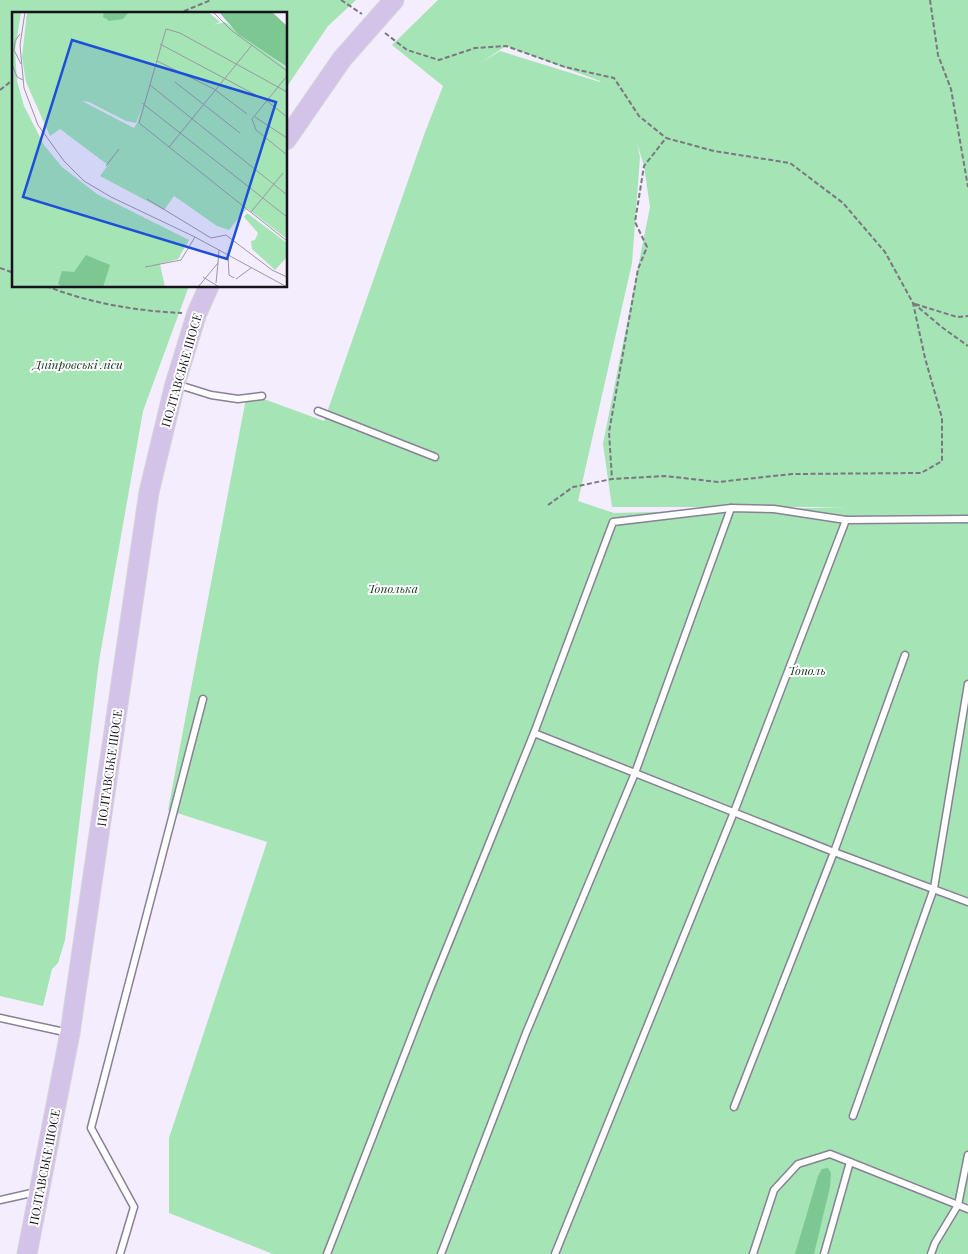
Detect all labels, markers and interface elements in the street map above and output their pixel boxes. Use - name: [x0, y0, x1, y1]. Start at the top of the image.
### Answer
- inset map: [12, 12, 288, 288]
- street label: ПОЛТАВСЬКЕ ШОСЕ: [157, 311, 205, 429]
- park label: Дніпровські ліси: [31, 356, 123, 372]
- park label: Тополька: [368, 580, 418, 596]
- park label: Тополь: [788, 662, 826, 678]
- street label: ПОЛТАВСЬКЕ ШОСЕ: [93, 709, 125, 827]
- street label: ПОЛТАВСЬКЕ ШОСЕ: [25, 1108, 63, 1226]

